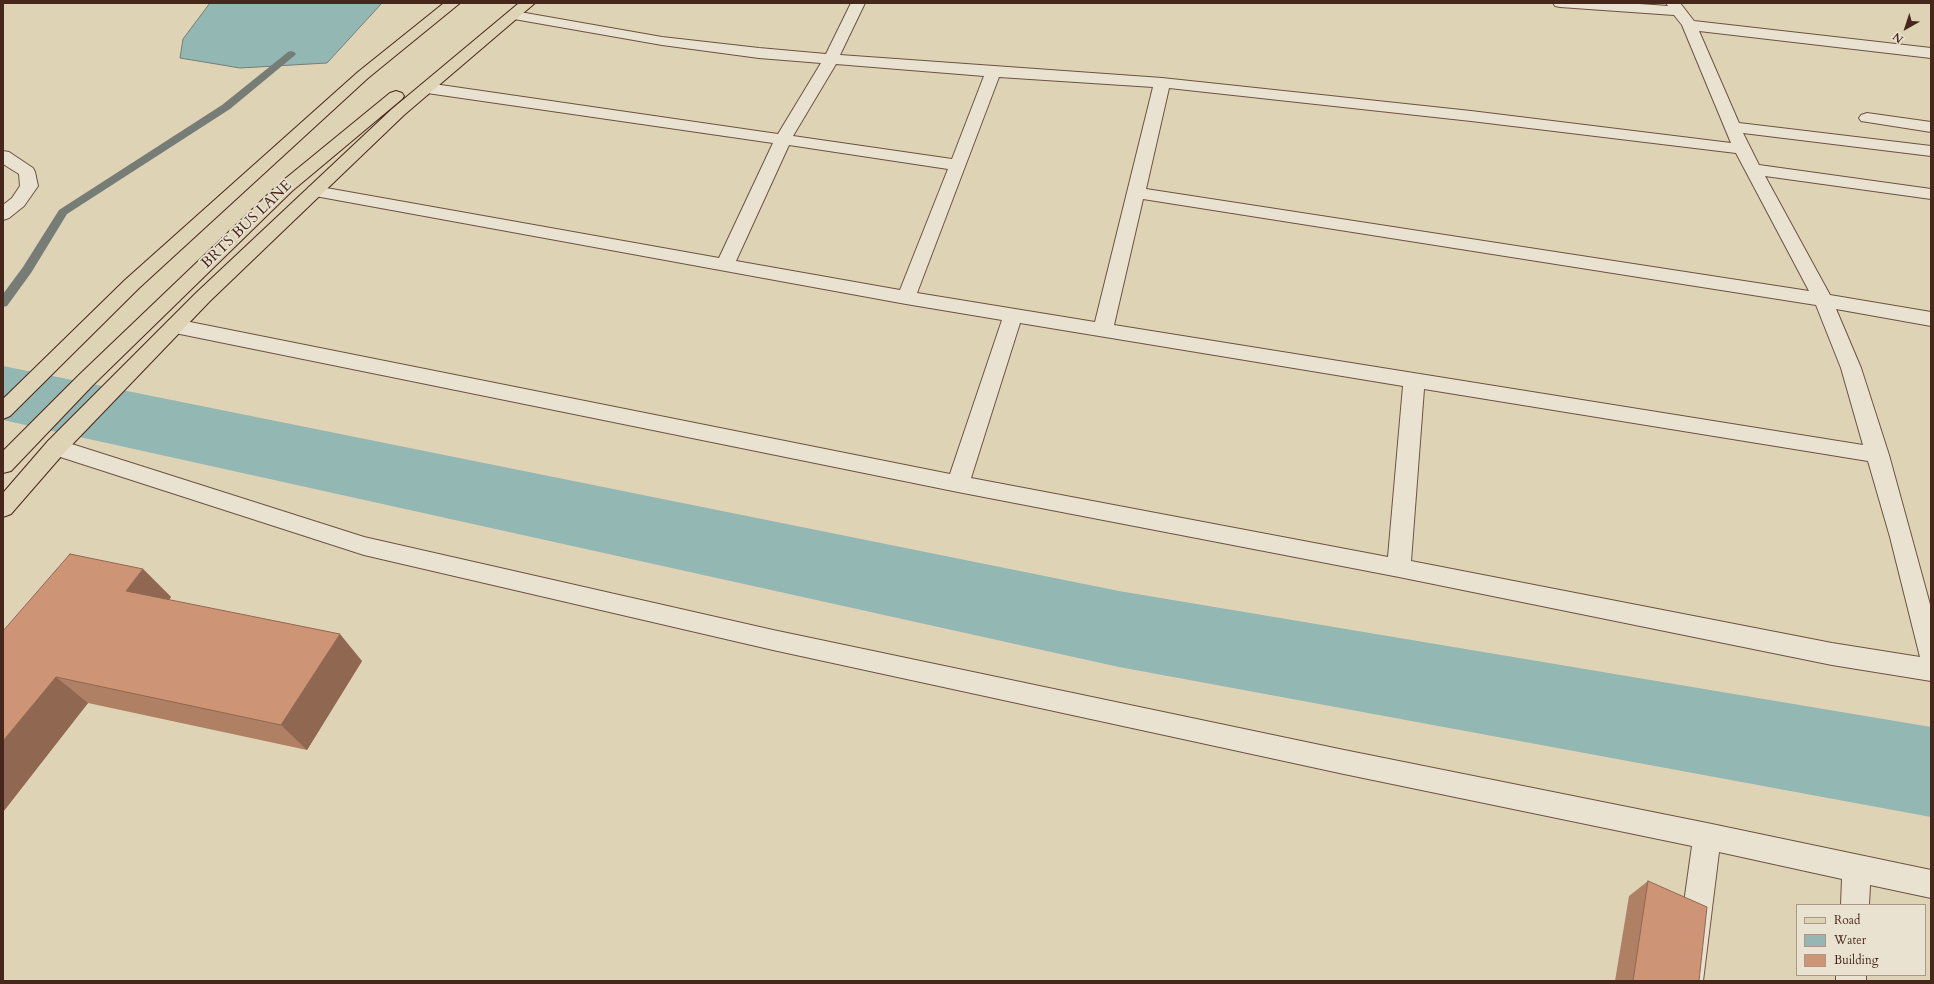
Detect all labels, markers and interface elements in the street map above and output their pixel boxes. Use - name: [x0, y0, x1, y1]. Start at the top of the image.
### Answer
- north arrow: [1886, 8, 1926, 48]
- text: N: [1890, 29, 1907, 47]
- street label: BRTS BUS LANE: [198, 177, 296, 273]
- legend: [1796, 904, 1926, 976]
- text: Road: [1834, 912, 1860, 928]
- text: Water: [1834, 932, 1866, 948]
- text: Building: [1834, 952, 1878, 968]

